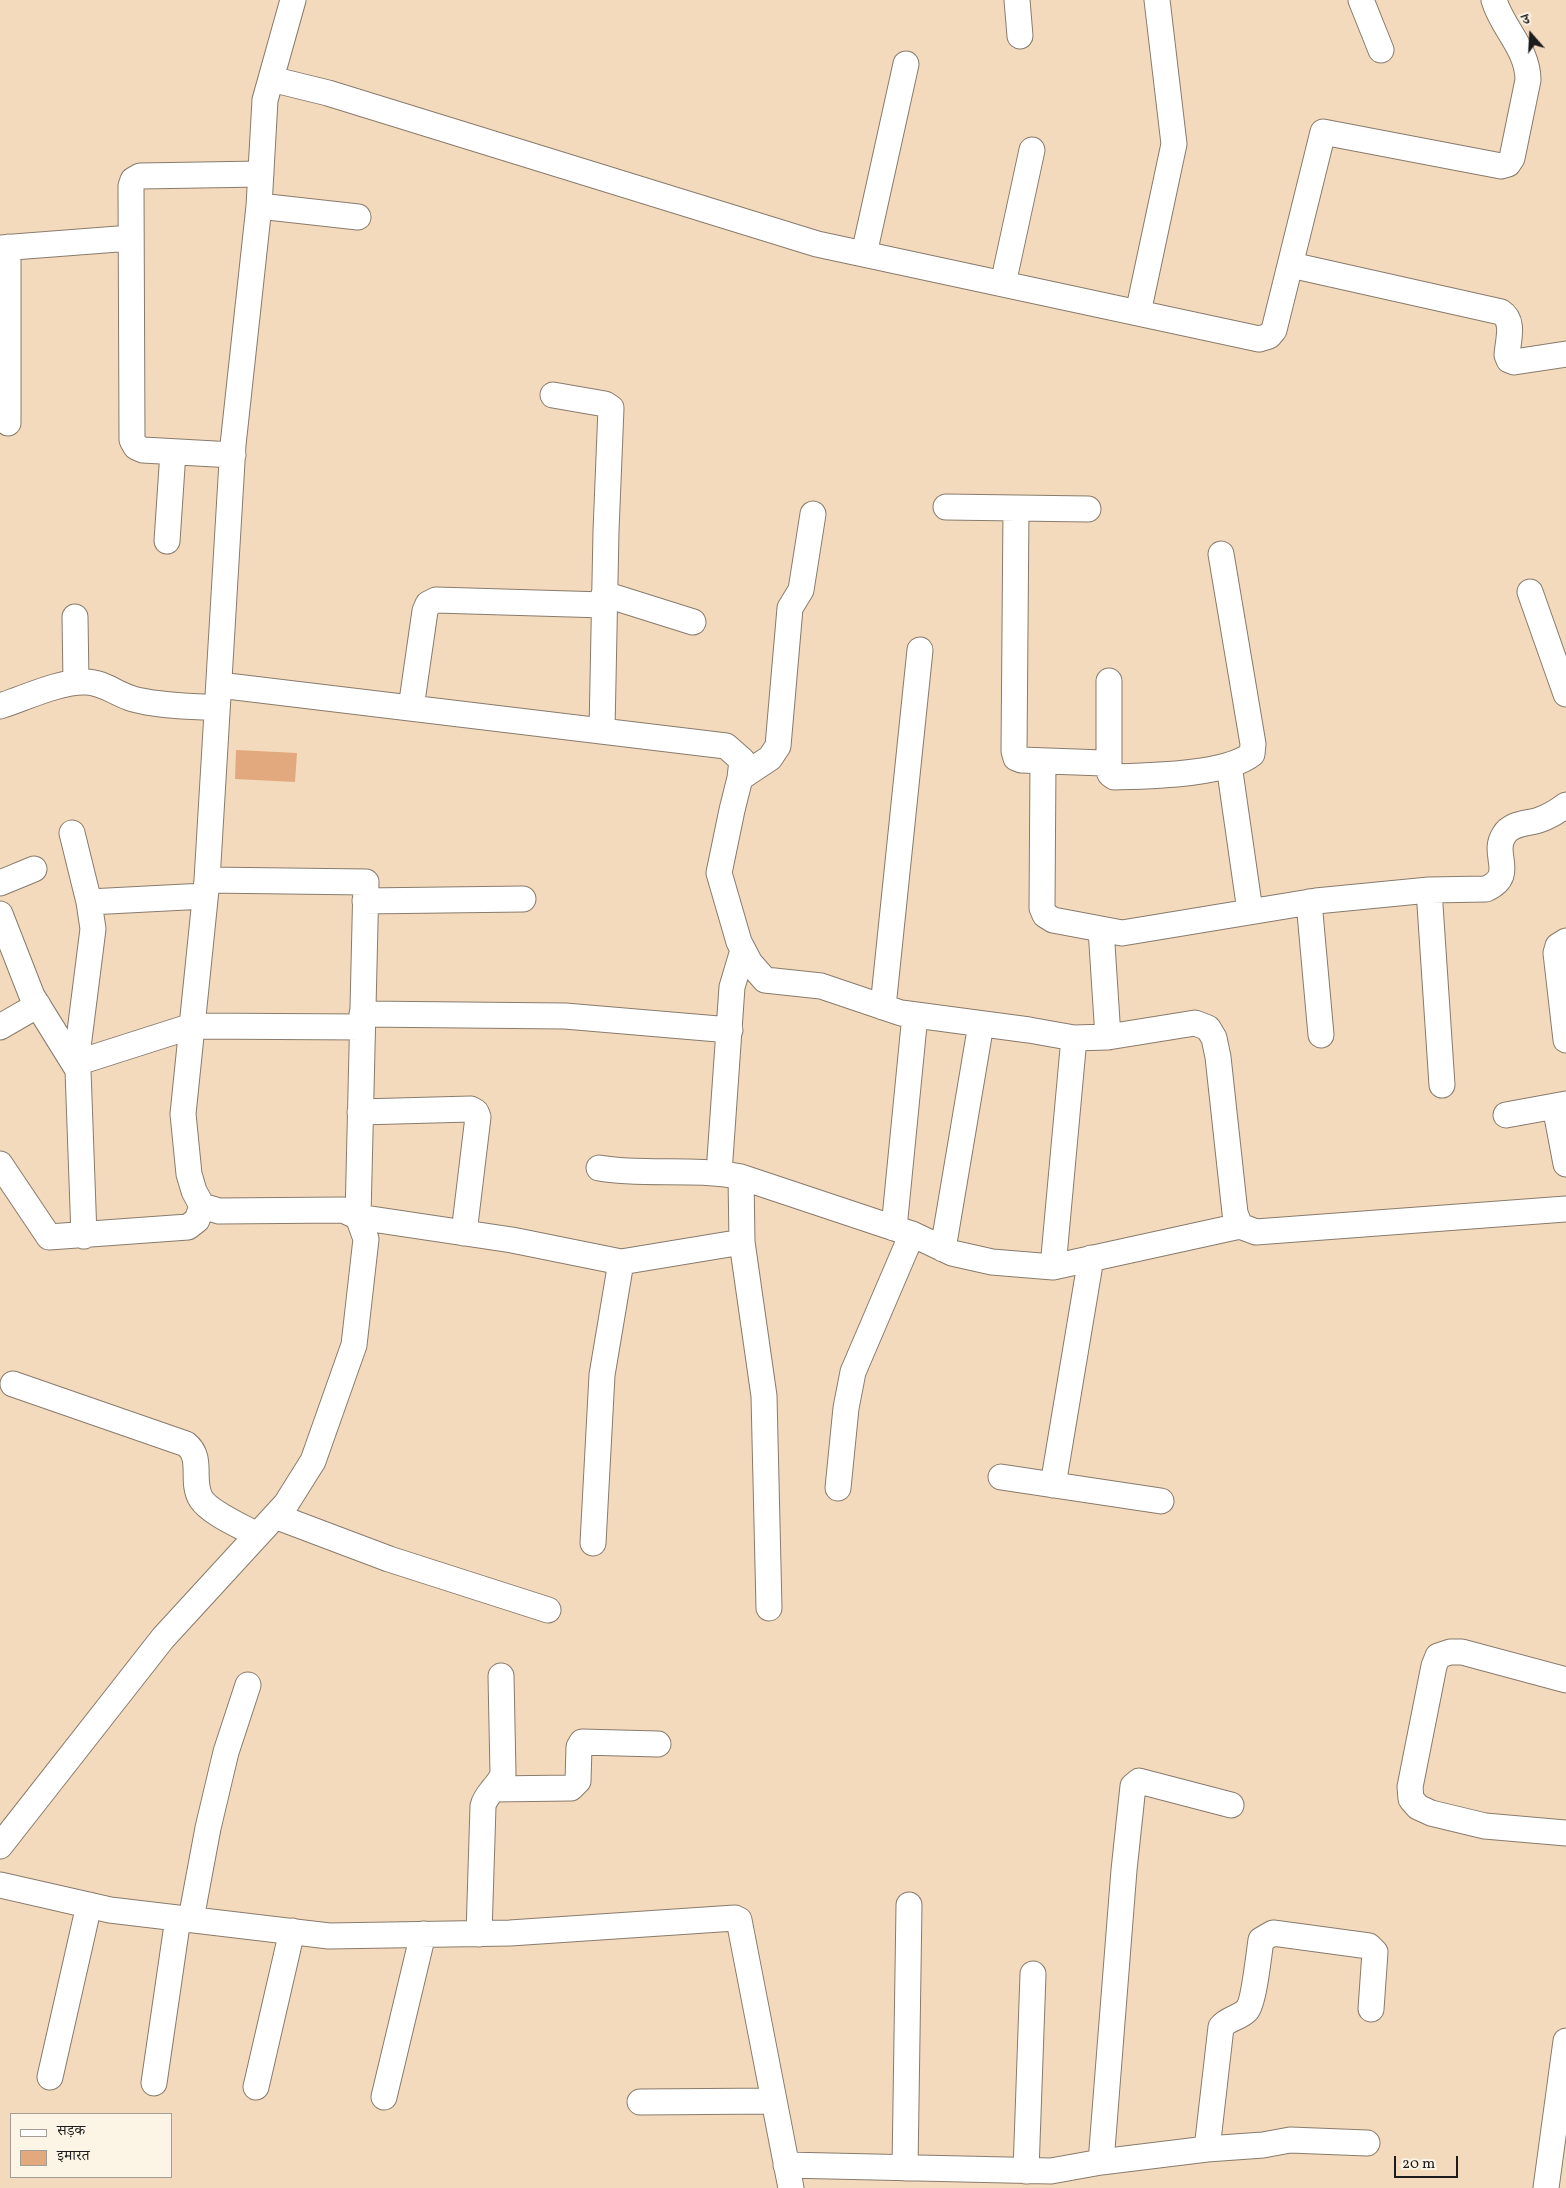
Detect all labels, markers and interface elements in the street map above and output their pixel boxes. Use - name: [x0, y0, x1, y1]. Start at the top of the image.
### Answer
- north arrow: [1506, 10, 1556, 60]
- text: उ: [1519, 10, 1532, 30]
- legend: [10, 2113, 172, 2178]
- text: सड़क: [57, 2121, 85, 2142]
- text: इमारत: [57, 2146, 90, 2167]
- scale bar: [1396, 2146, 1460, 2178]
- text: 20 m: [1402, 2154, 1435, 2175]

